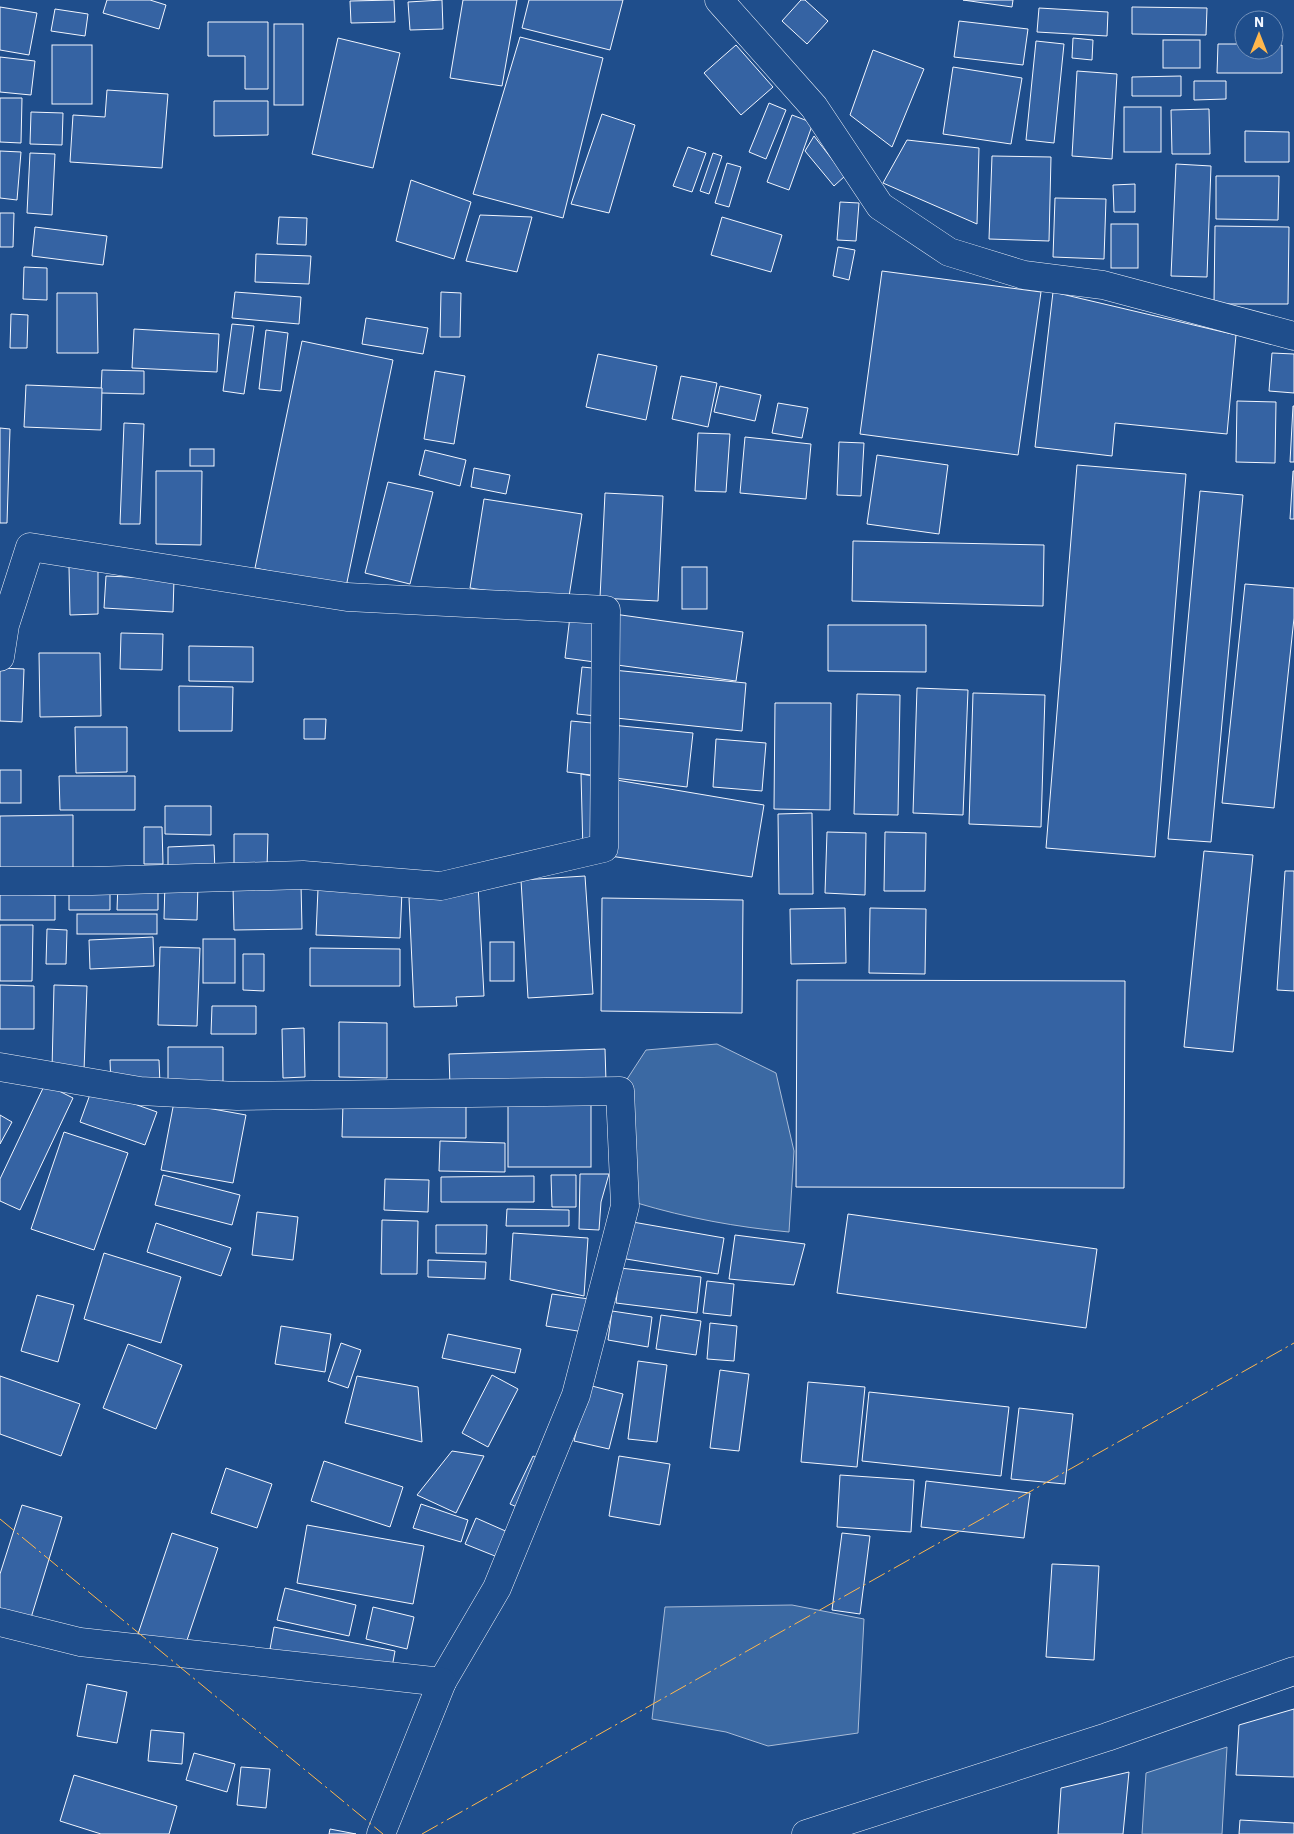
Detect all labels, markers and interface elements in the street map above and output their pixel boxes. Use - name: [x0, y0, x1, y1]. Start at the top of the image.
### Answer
- north arrow: [1234, 10, 1284, 60]
- text: N: [1254, 13, 1264, 31]

